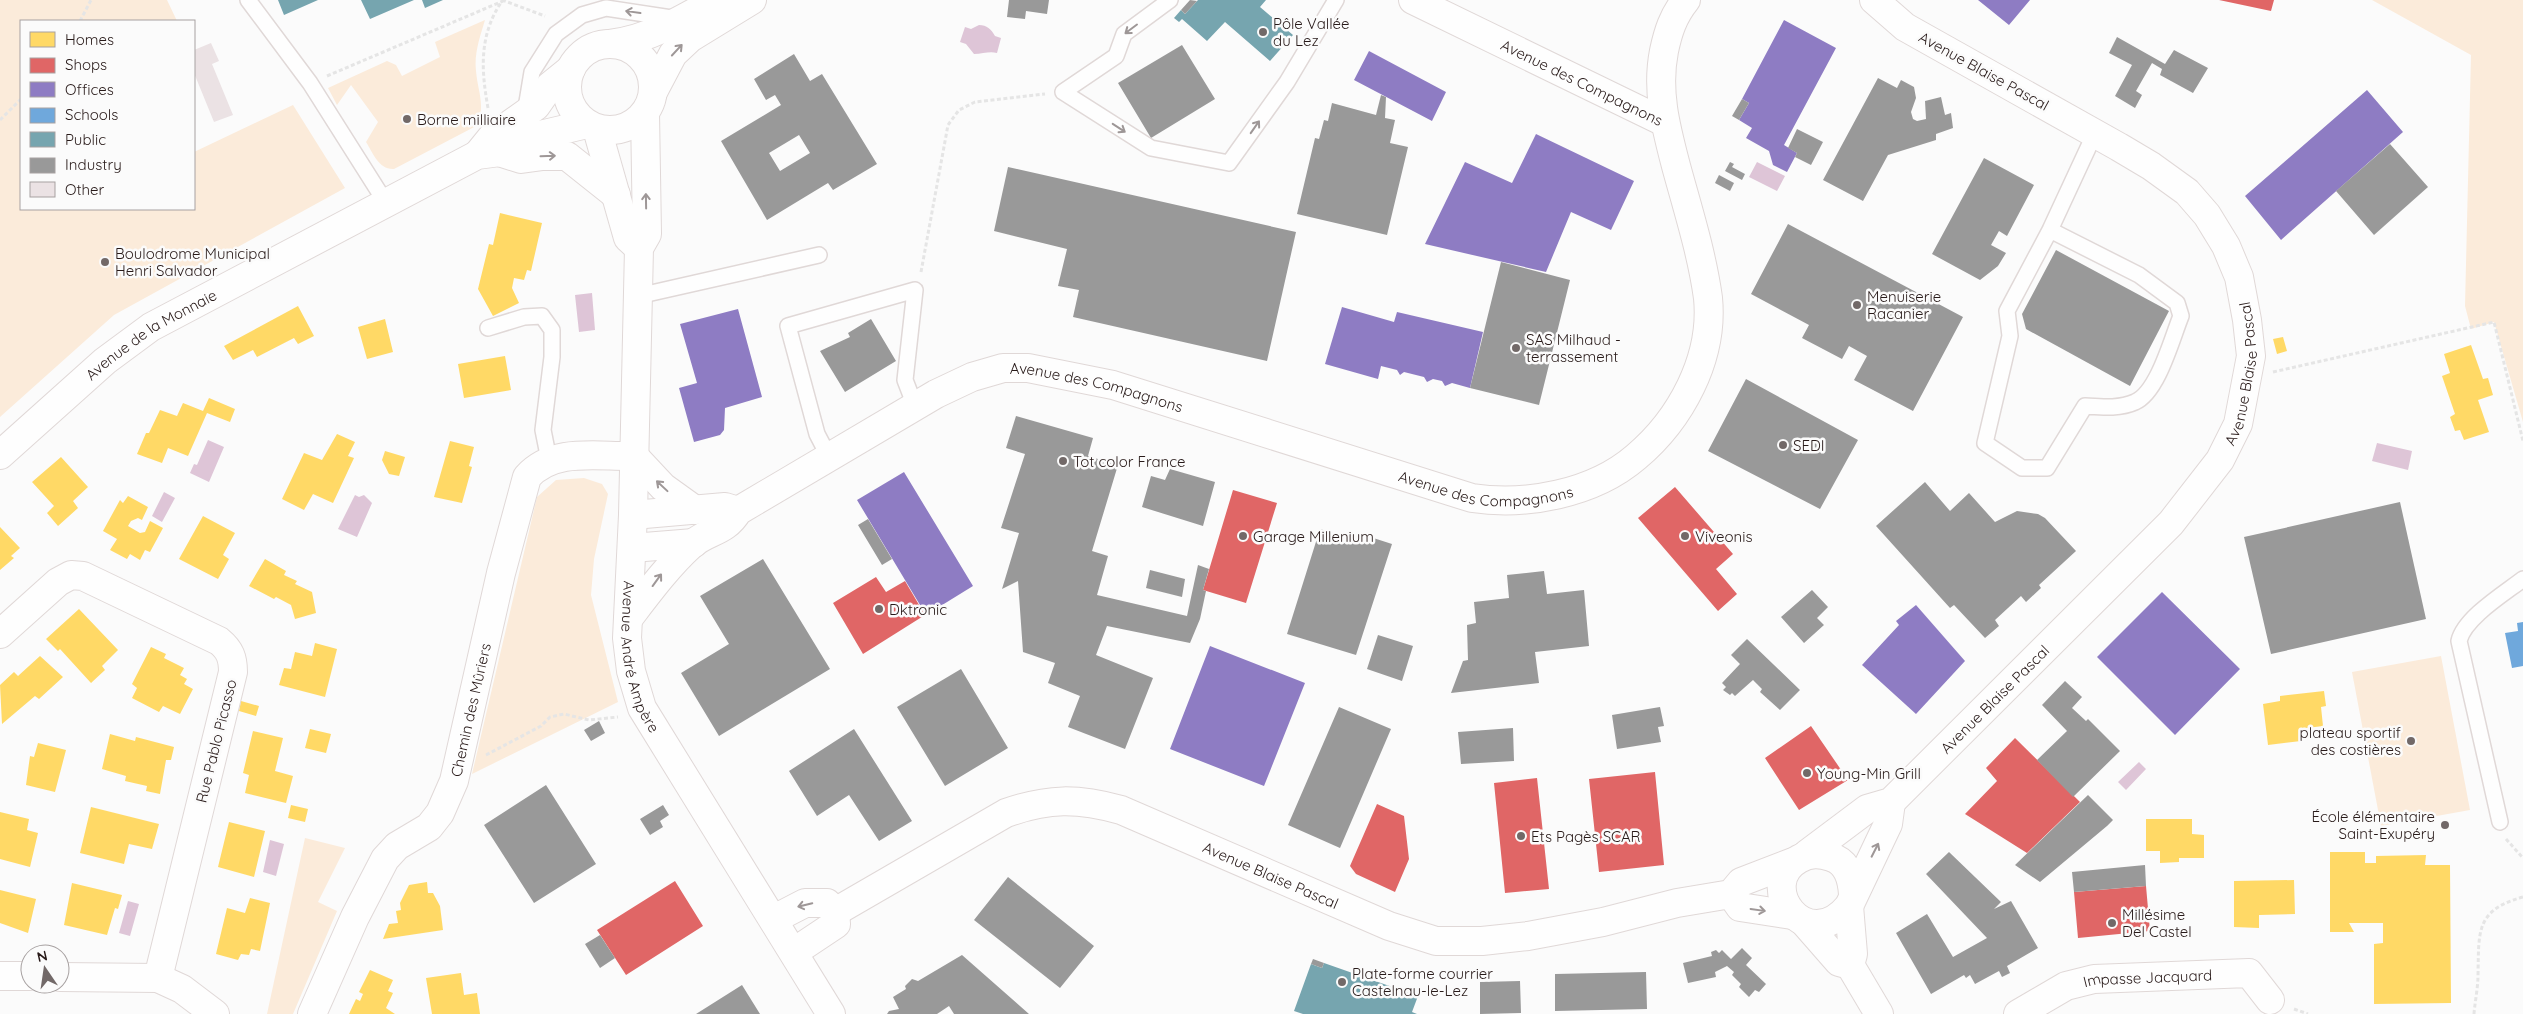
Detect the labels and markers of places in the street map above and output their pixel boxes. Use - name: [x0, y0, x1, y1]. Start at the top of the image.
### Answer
- place label: Pôle Vallée du Lez: [1273, 14, 1349, 50]
- marker: Pôle Vallée du Lez: [1257, 26, 1269, 38]
- place label: Borne milliaire: [417, 110, 516, 129]
- marker: Borne milliaire: [401, 113, 413, 125]
- place label: Boulodrome Municipal Henri Salvador: [115, 244, 270, 280]
- marker: Boulodrome Municipal Henri Salvador: [99, 256, 111, 268]
- place label: Menuiserie Racanier: [1867, 287, 1941, 323]
- marker: Menuiserie Racanier: [1851, 299, 1863, 311]
- place label: SAS Milhaud - terrassement: [1526, 330, 1621, 366]
- marker: SAS Milhaud - terrassement: [1510, 342, 1522, 354]
- place label: SEDI: [1793, 436, 1825, 455]
- marker: SEDI: [1777, 439, 1789, 451]
- place label: Tot color France: [1073, 452, 1186, 471]
- marker: Tot color France: [1057, 455, 1069, 467]
- place label: Garage Millenium: [1253, 527, 1374, 546]
- place label: Viveonis: [1695, 527, 1753, 546]
- marker: Garage Millenium: [1237, 530, 1249, 542]
- marker: Viveonis: [1679, 530, 1691, 542]
- place label: Dktronic: [889, 600, 947, 619]
- marker: Dktronic: [873, 603, 885, 615]
- place label: plateau sportif des costières: [2300, 723, 2402, 759]
- marker: plateau sportif des costières: [2405, 735, 2417, 747]
- place label: Young-Min Grill: [1817, 764, 1921, 783]
- marker: Young-Min Grill: [1801, 767, 1813, 779]
- place label: École élémentaire Saint-Exupéry: [2311, 807, 2435, 843]
- marker: École élémentaire Saint-Exupéry: [2439, 819, 2451, 831]
- place label: Ets Pagès SCAR: [1531, 827, 1641, 846]
- marker: Ets Pagès SCAR: [1515, 830, 1527, 842]
- place label: Millésime Del Castel: [2122, 905, 2192, 941]
- marker: Millésime Del Castel: [2106, 917, 2118, 929]
- place label: Plate-forme courrier Castelnau-le-Lez: [1352, 964, 1493, 1000]
- marker: Plate-forme courrier Castelnau-le-Lez: [1336, 976, 1348, 988]

